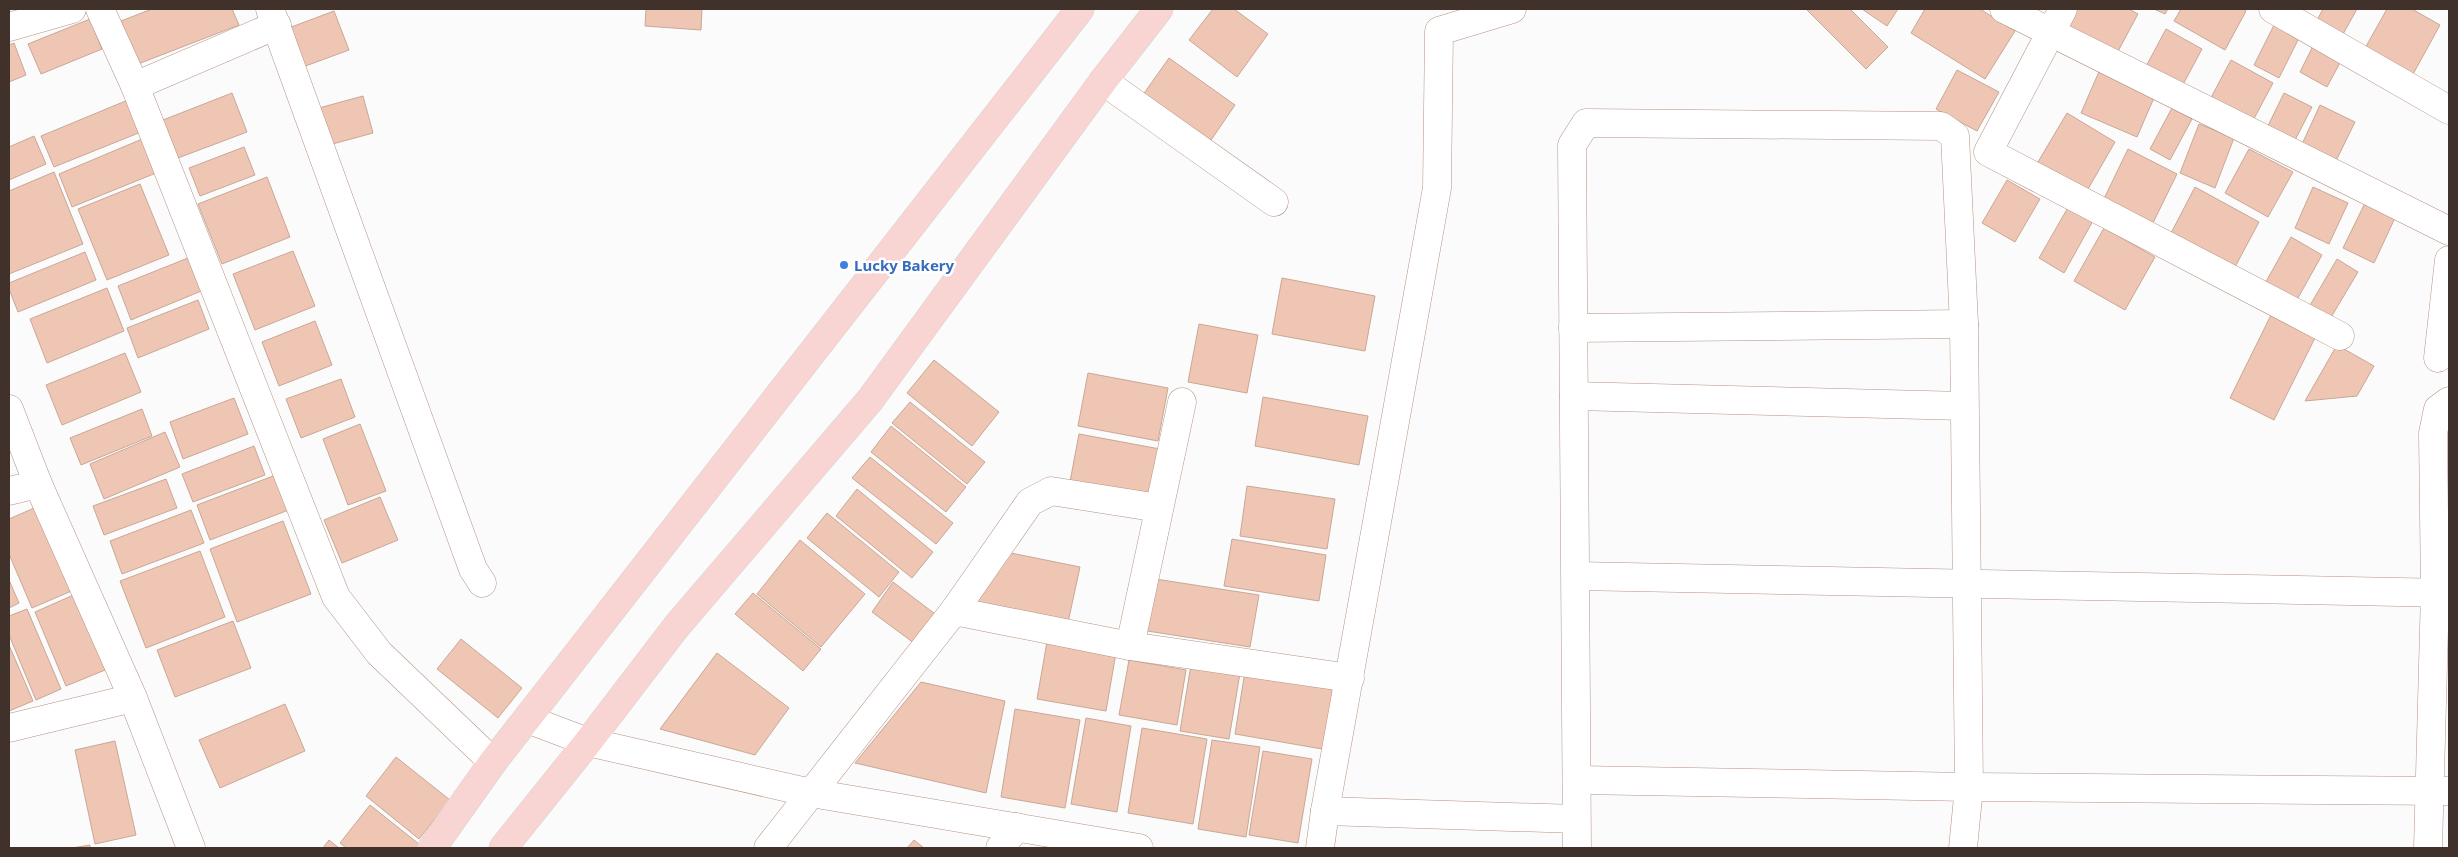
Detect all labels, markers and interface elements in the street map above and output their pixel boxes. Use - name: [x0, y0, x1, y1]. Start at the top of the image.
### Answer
- place label: Lucky Bakery: [854, 255, 955, 275]
- marker: Lucky Bakery: [838, 259, 850, 271]

